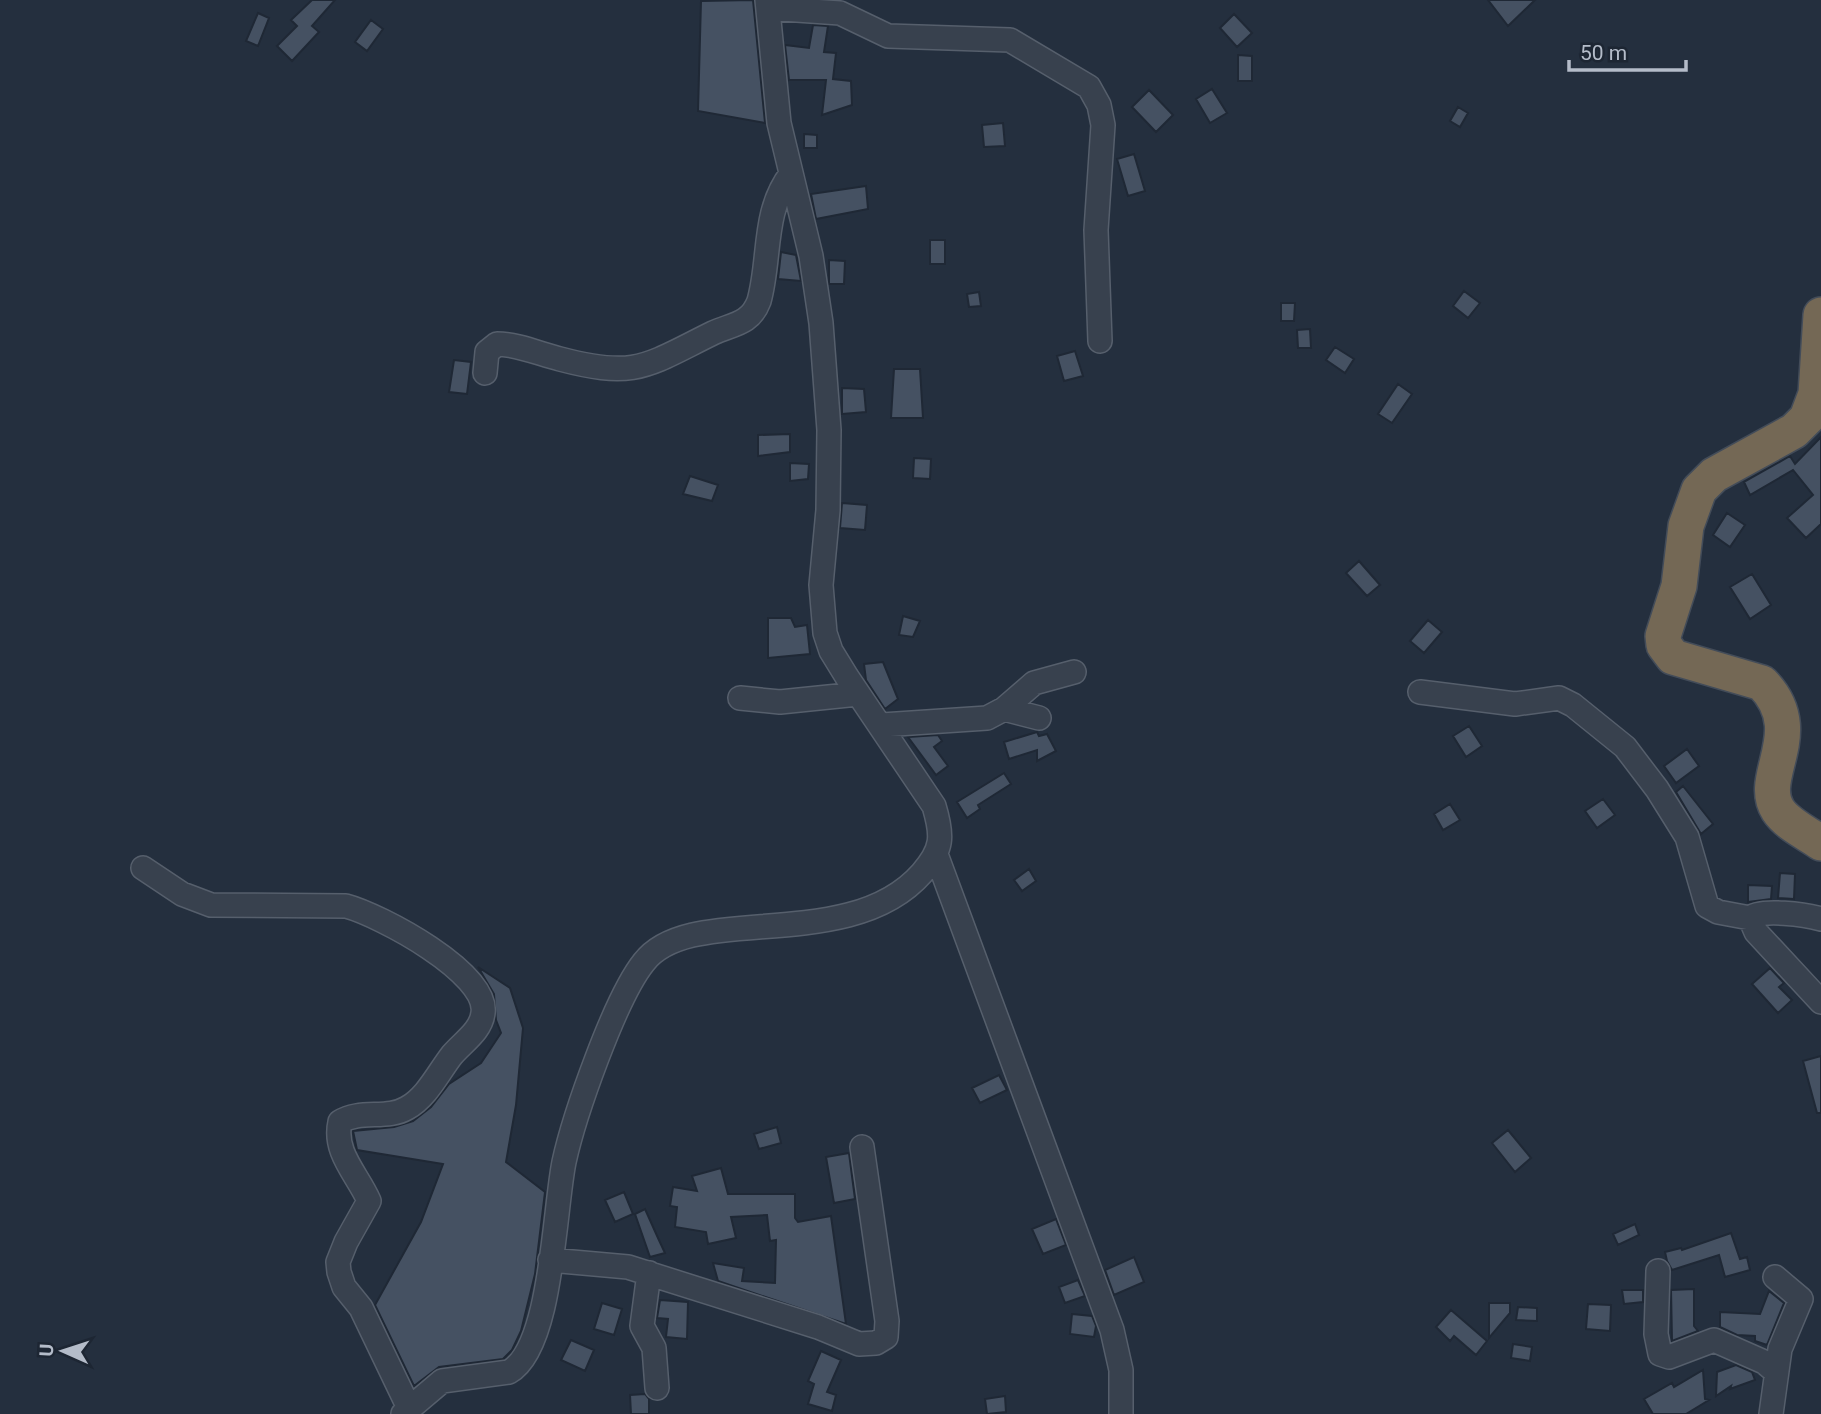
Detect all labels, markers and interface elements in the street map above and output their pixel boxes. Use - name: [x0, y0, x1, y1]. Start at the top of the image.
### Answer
- scale bar: [1569, 28, 1686, 72]
- text: 50 m: [1580, 41, 1627, 65]
- north arrow: [28, 1316, 98, 1386]
- text: U: [35, 1343, 58, 1357]

